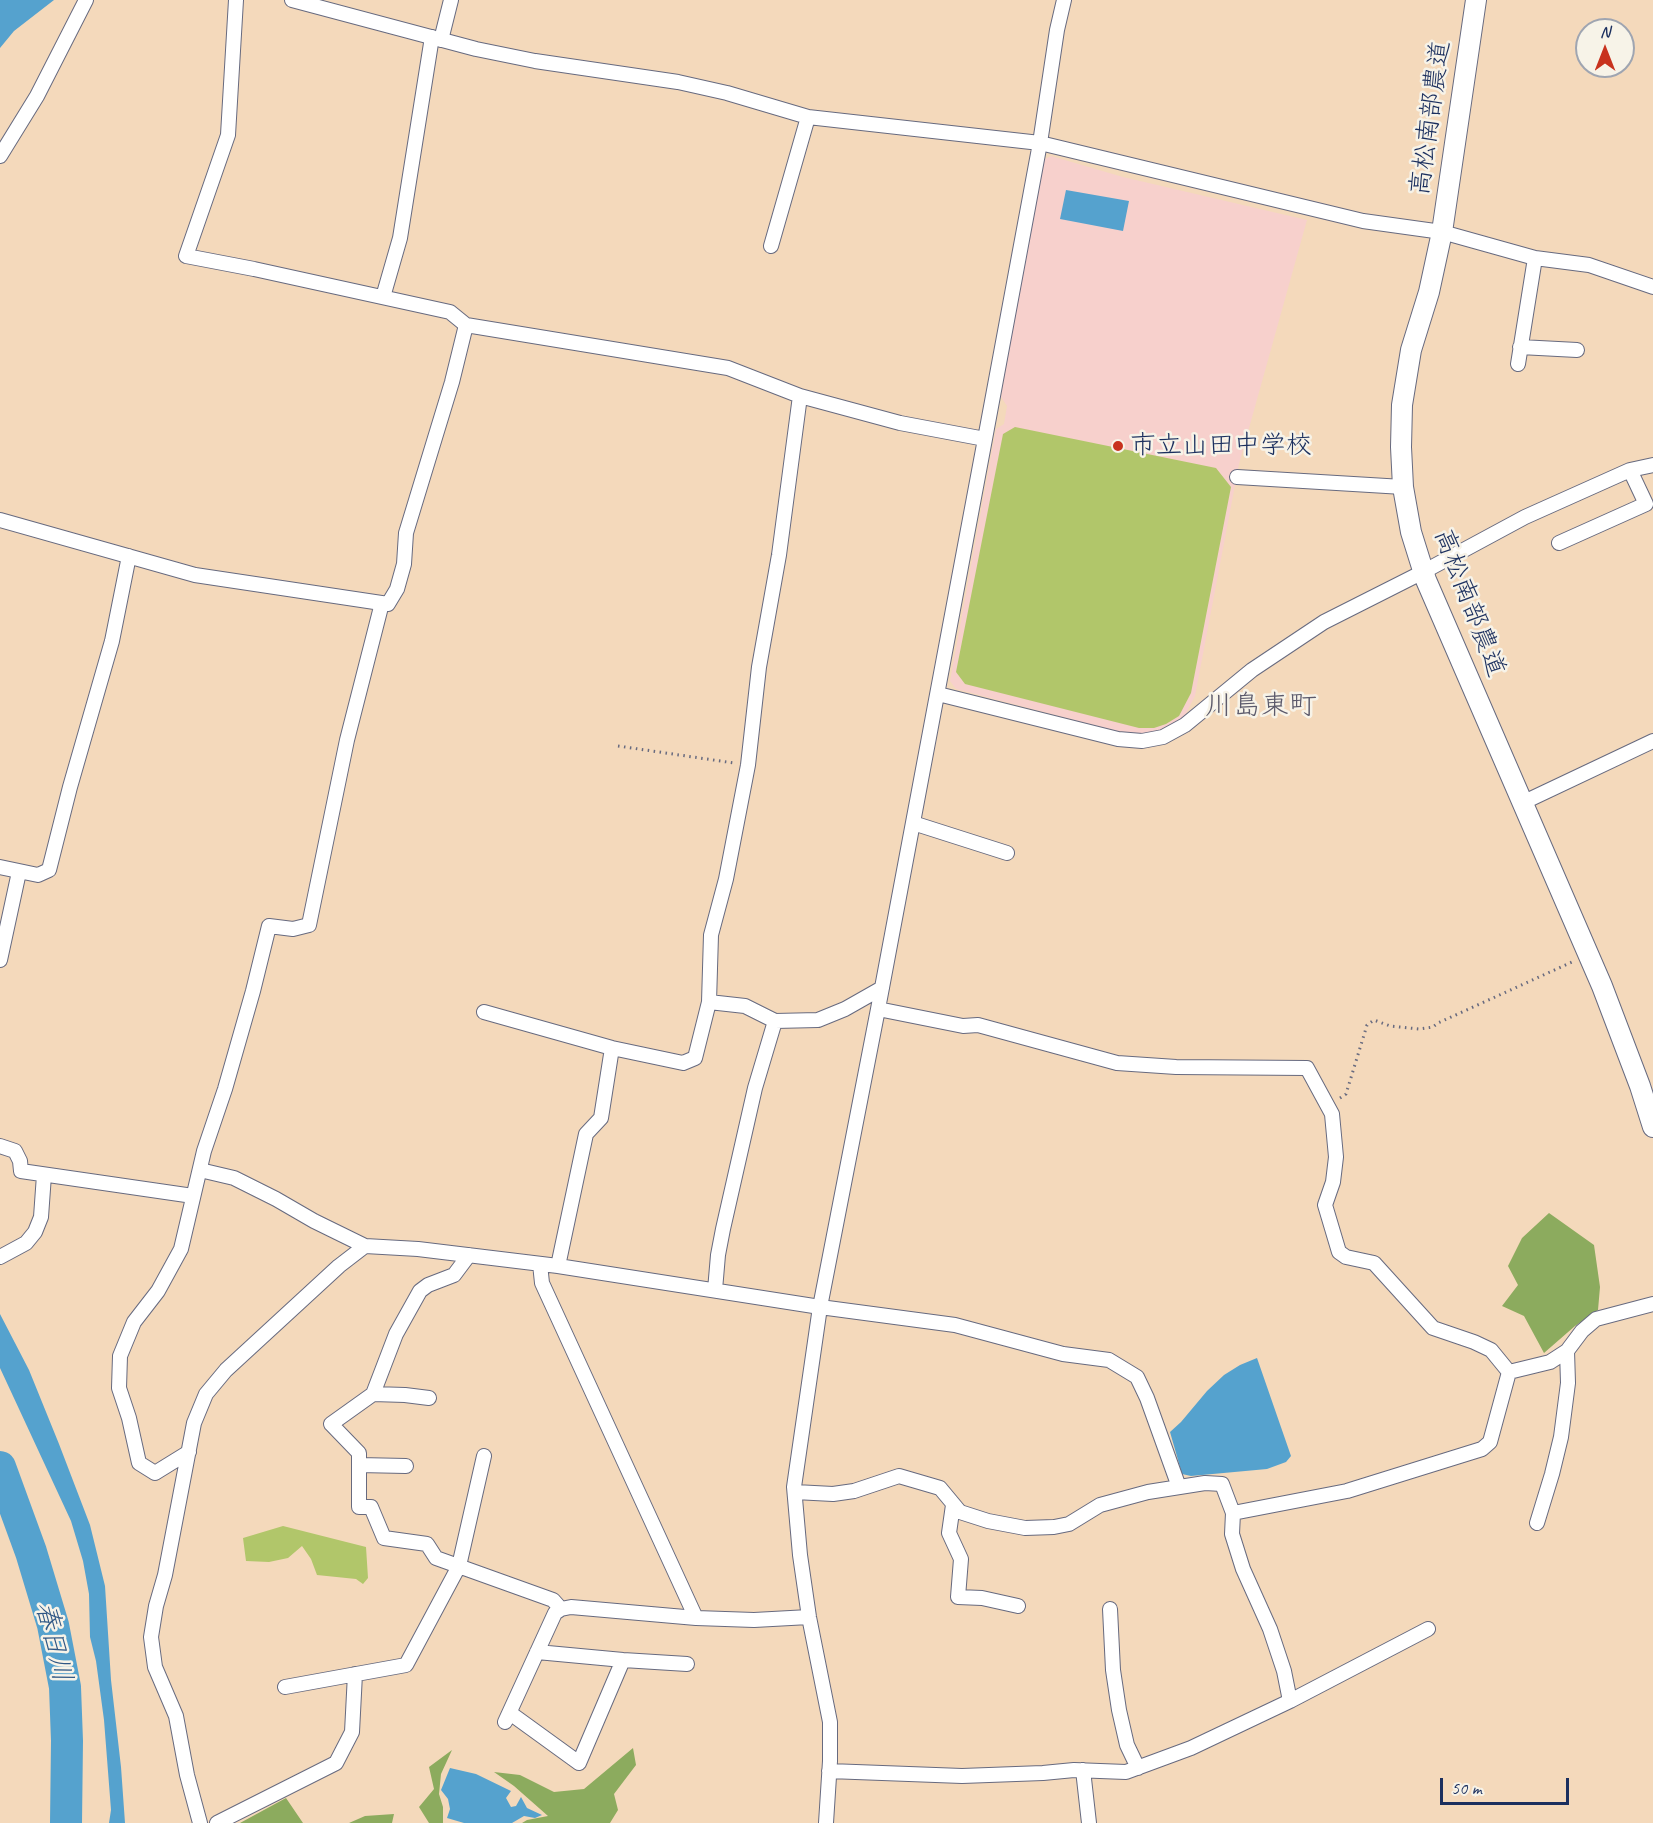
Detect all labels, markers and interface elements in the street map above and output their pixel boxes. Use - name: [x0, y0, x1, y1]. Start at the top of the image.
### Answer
- north arrow: [1575, 18, 1635, 78]
- text: N: [1600, 22, 1610, 42]
- street label: 高松南部農道: [1405, 39, 1457, 197]
- place label: 市立山田中学校: [1130, 430, 1312, 462]
- marker: 市立山田中学校: [1111, 439, 1125, 453]
- street label: 高松南部農道: [1426, 525, 1512, 681]
- district label: 川島東町: [1205, 690, 1317, 724]
- water label: 春日川: [28, 1599, 78, 1685]
- scale bar: [1443, 1766, 1572, 1804]
- text: 50 m: [1451, 1777, 1482, 1799]

